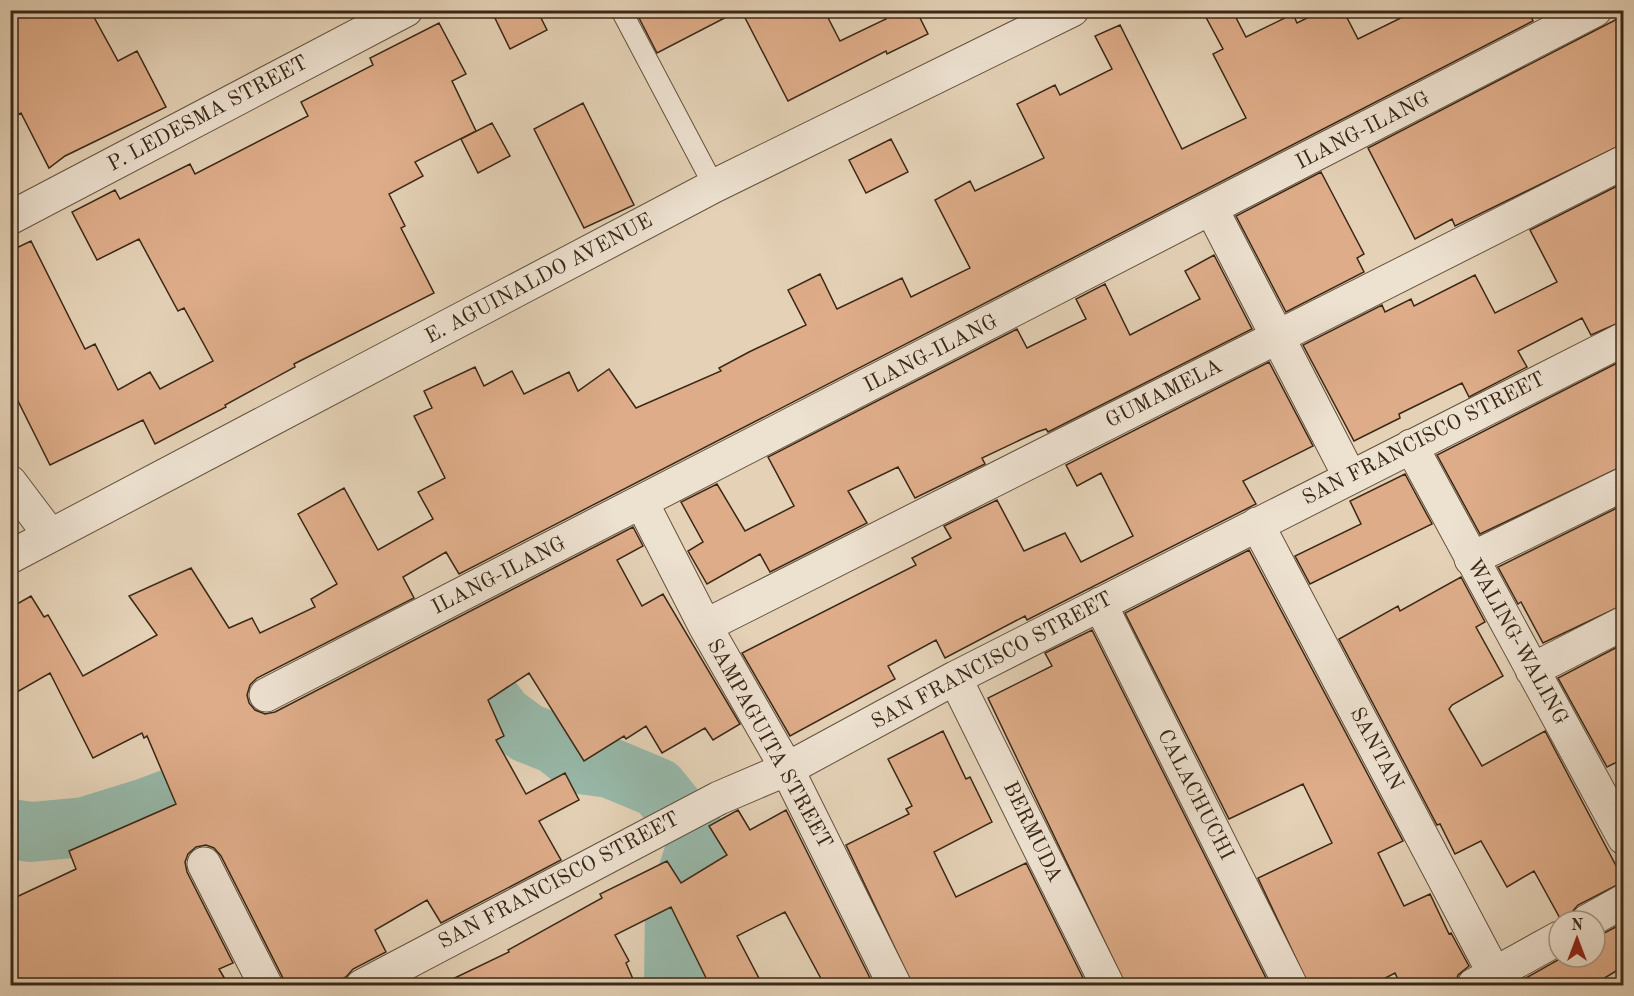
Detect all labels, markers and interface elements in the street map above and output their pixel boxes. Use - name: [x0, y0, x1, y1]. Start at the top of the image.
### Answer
- street label: P. LEDESMA STREET: [105, 52, 311, 176]
- street label: ILANG-ILANG: [1293, 88, 1433, 174]
- street label: E. AGUINALDO AVENUE: [422, 210, 656, 348]
- street label: ILANG-ILANG: [861, 311, 1001, 397]
- street label: GUMAMELA: [1103, 356, 1225, 432]
- street label: SAN FRANCISCO STREET: [1299, 369, 1549, 509]
- street label: ILANG-ILANG: [429, 533, 569, 619]
- street label: WALING-WALING: [1463, 556, 1571, 728]
- street label: SAN FRANCISCO STREET: [868, 589, 1116, 733]
- street label: SAMPAGUITA STREET: [703, 636, 835, 852]
- street label: SANTAN: [1346, 704, 1406, 794]
- street label: CALACHUCHI: [1153, 726, 1237, 864]
- street label: BERMUDA: [999, 778, 1065, 886]
- street label: SAN FRANCISCO STREET: [435, 809, 683, 953]
- north arrow: [1547, 909, 1607, 969]
- text: N: [1571, 918, 1584, 934]

